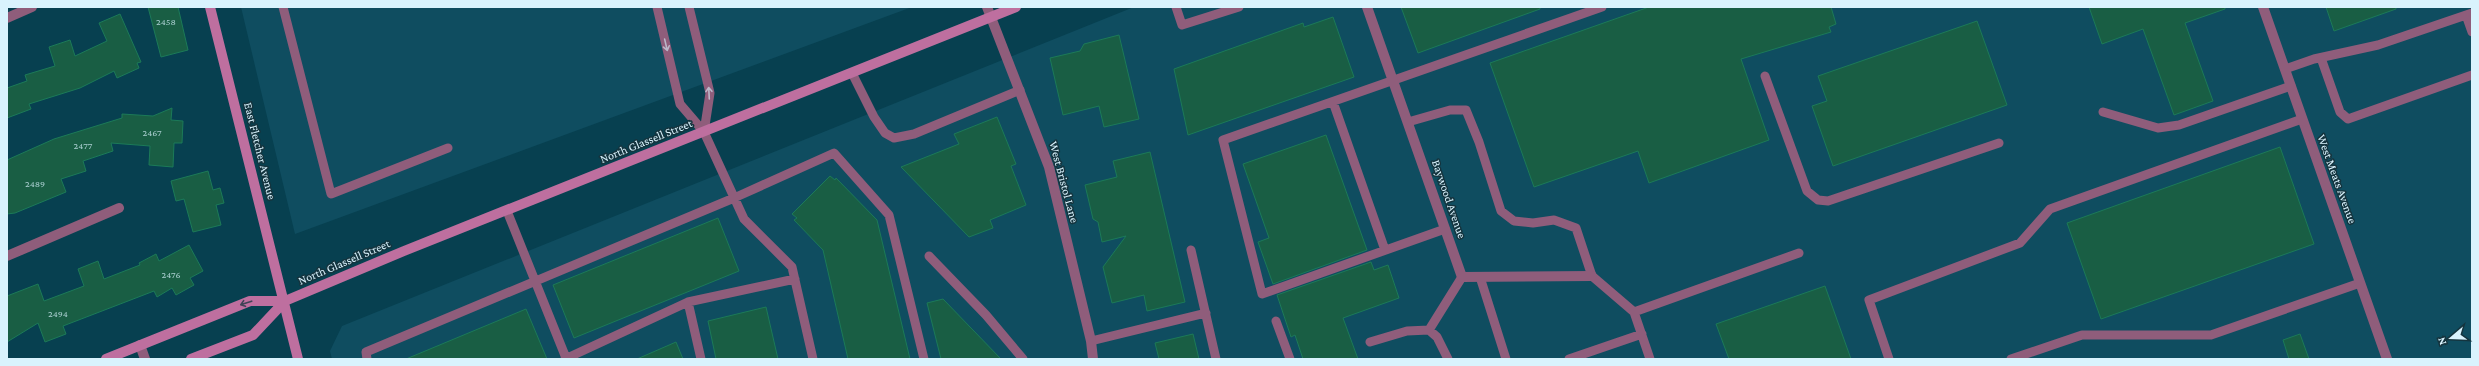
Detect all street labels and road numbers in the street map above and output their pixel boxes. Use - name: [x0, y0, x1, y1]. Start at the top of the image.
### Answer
- street label: East Fletcher Avenue: [241, 101, 279, 201]
- street label: North Glassell Street: [598, 116, 695, 166]
- street label: West Meats Avenue: [2314, 133, 2360, 225]
- street label: West Bristol Lane: [1046, 140, 1082, 224]
- street label: Baywood Avenue: [1429, 158, 1469, 240]
- street label: North Glassell Street: [296, 236, 393, 288]

